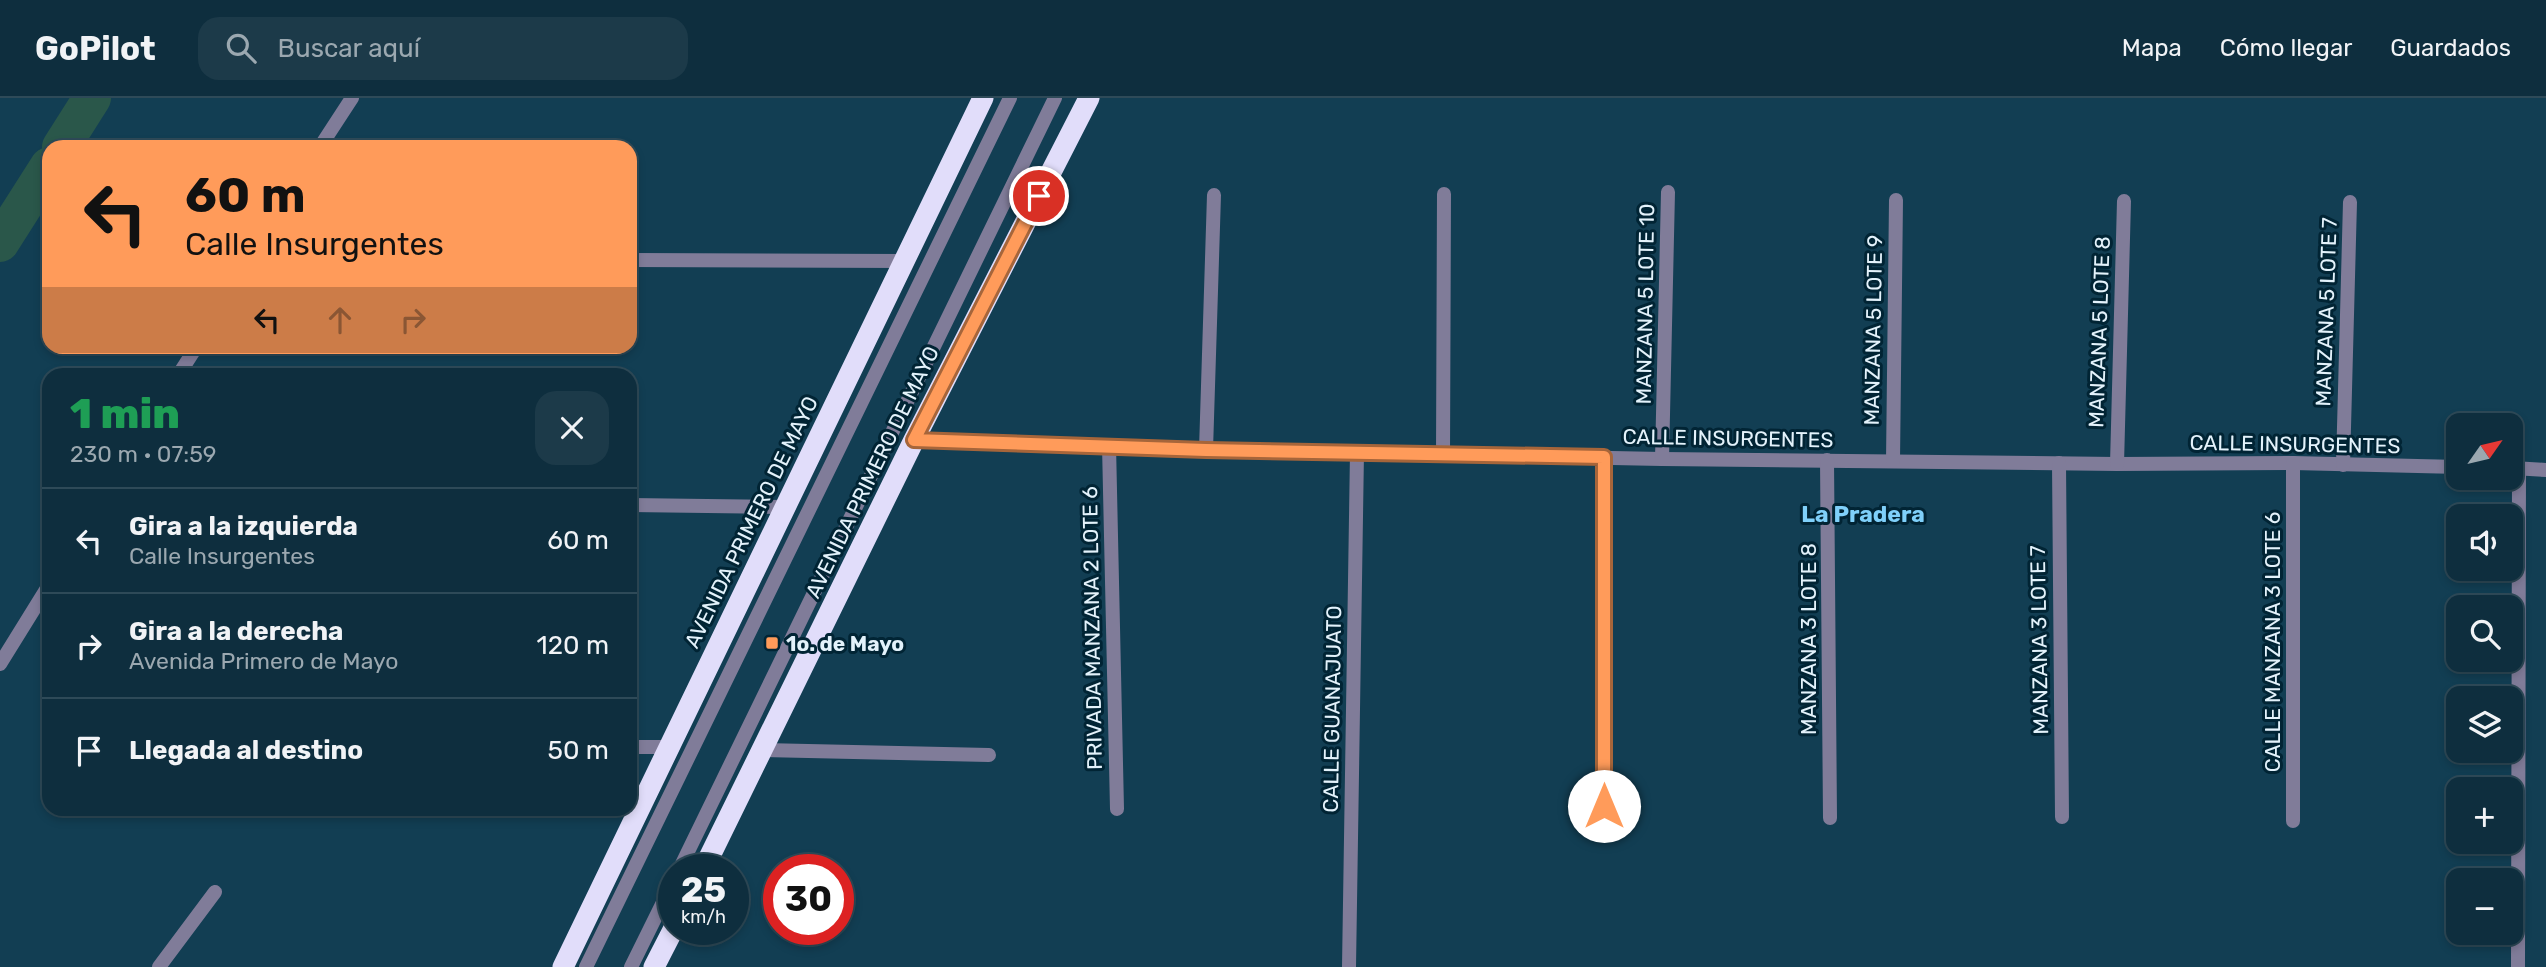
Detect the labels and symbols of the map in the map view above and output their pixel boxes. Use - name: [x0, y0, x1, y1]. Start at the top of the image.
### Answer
- pin: [1009, 166, 1069, 226]
- street label: MANZANA 5 LOTE 10: [1631, 203, 1659, 405]
- street label: MANZANA 5 LOTE 7: [2310, 217, 2342, 407]
- street label: MANZANA 5 LOTE 9: [1859, 234, 1887, 426]
- street label: MANZANA 5 LOTE 8: [2083, 236, 2115, 428]
- street label: AVENIDA PRIMERO DE MAYO: [800, 342, 944, 602]
- street label: AVENIDA PRIMERO DE MAYO: [679, 392, 823, 652]
- north arrow: [2446, 413, 2524, 490]
- street label: CALLE INSURGENTES: [1622, 424, 1834, 452]
- street label: CALLE INSURGENTES: [2189, 430, 2401, 458]
- street label: PRIVADA MANZANA 2 LOTE 6: [1077, 486, 1107, 770]
- district label: La Pradera: [1801, 500, 1925, 528]
- street label: CALLE MANZANA 3 LOTE 6: [2260, 512, 2285, 772]
- street label: MANZANA 3 LOTE 8: [1796, 543, 1821, 735]
- street label: MANZANA 3 LOTE 7: [2025, 545, 2053, 735]
- street label: CALLE GUANAJUATO: [1318, 605, 1346, 813]
- place label: 1o. de Mayo: [786, 631, 904, 656]
- marker: 1o. de Mayo: [764, 635, 780, 651]
- position arrow: [1567, 769, 1641, 843]
- speed limit sign: 30: [763, 854, 854, 945]

